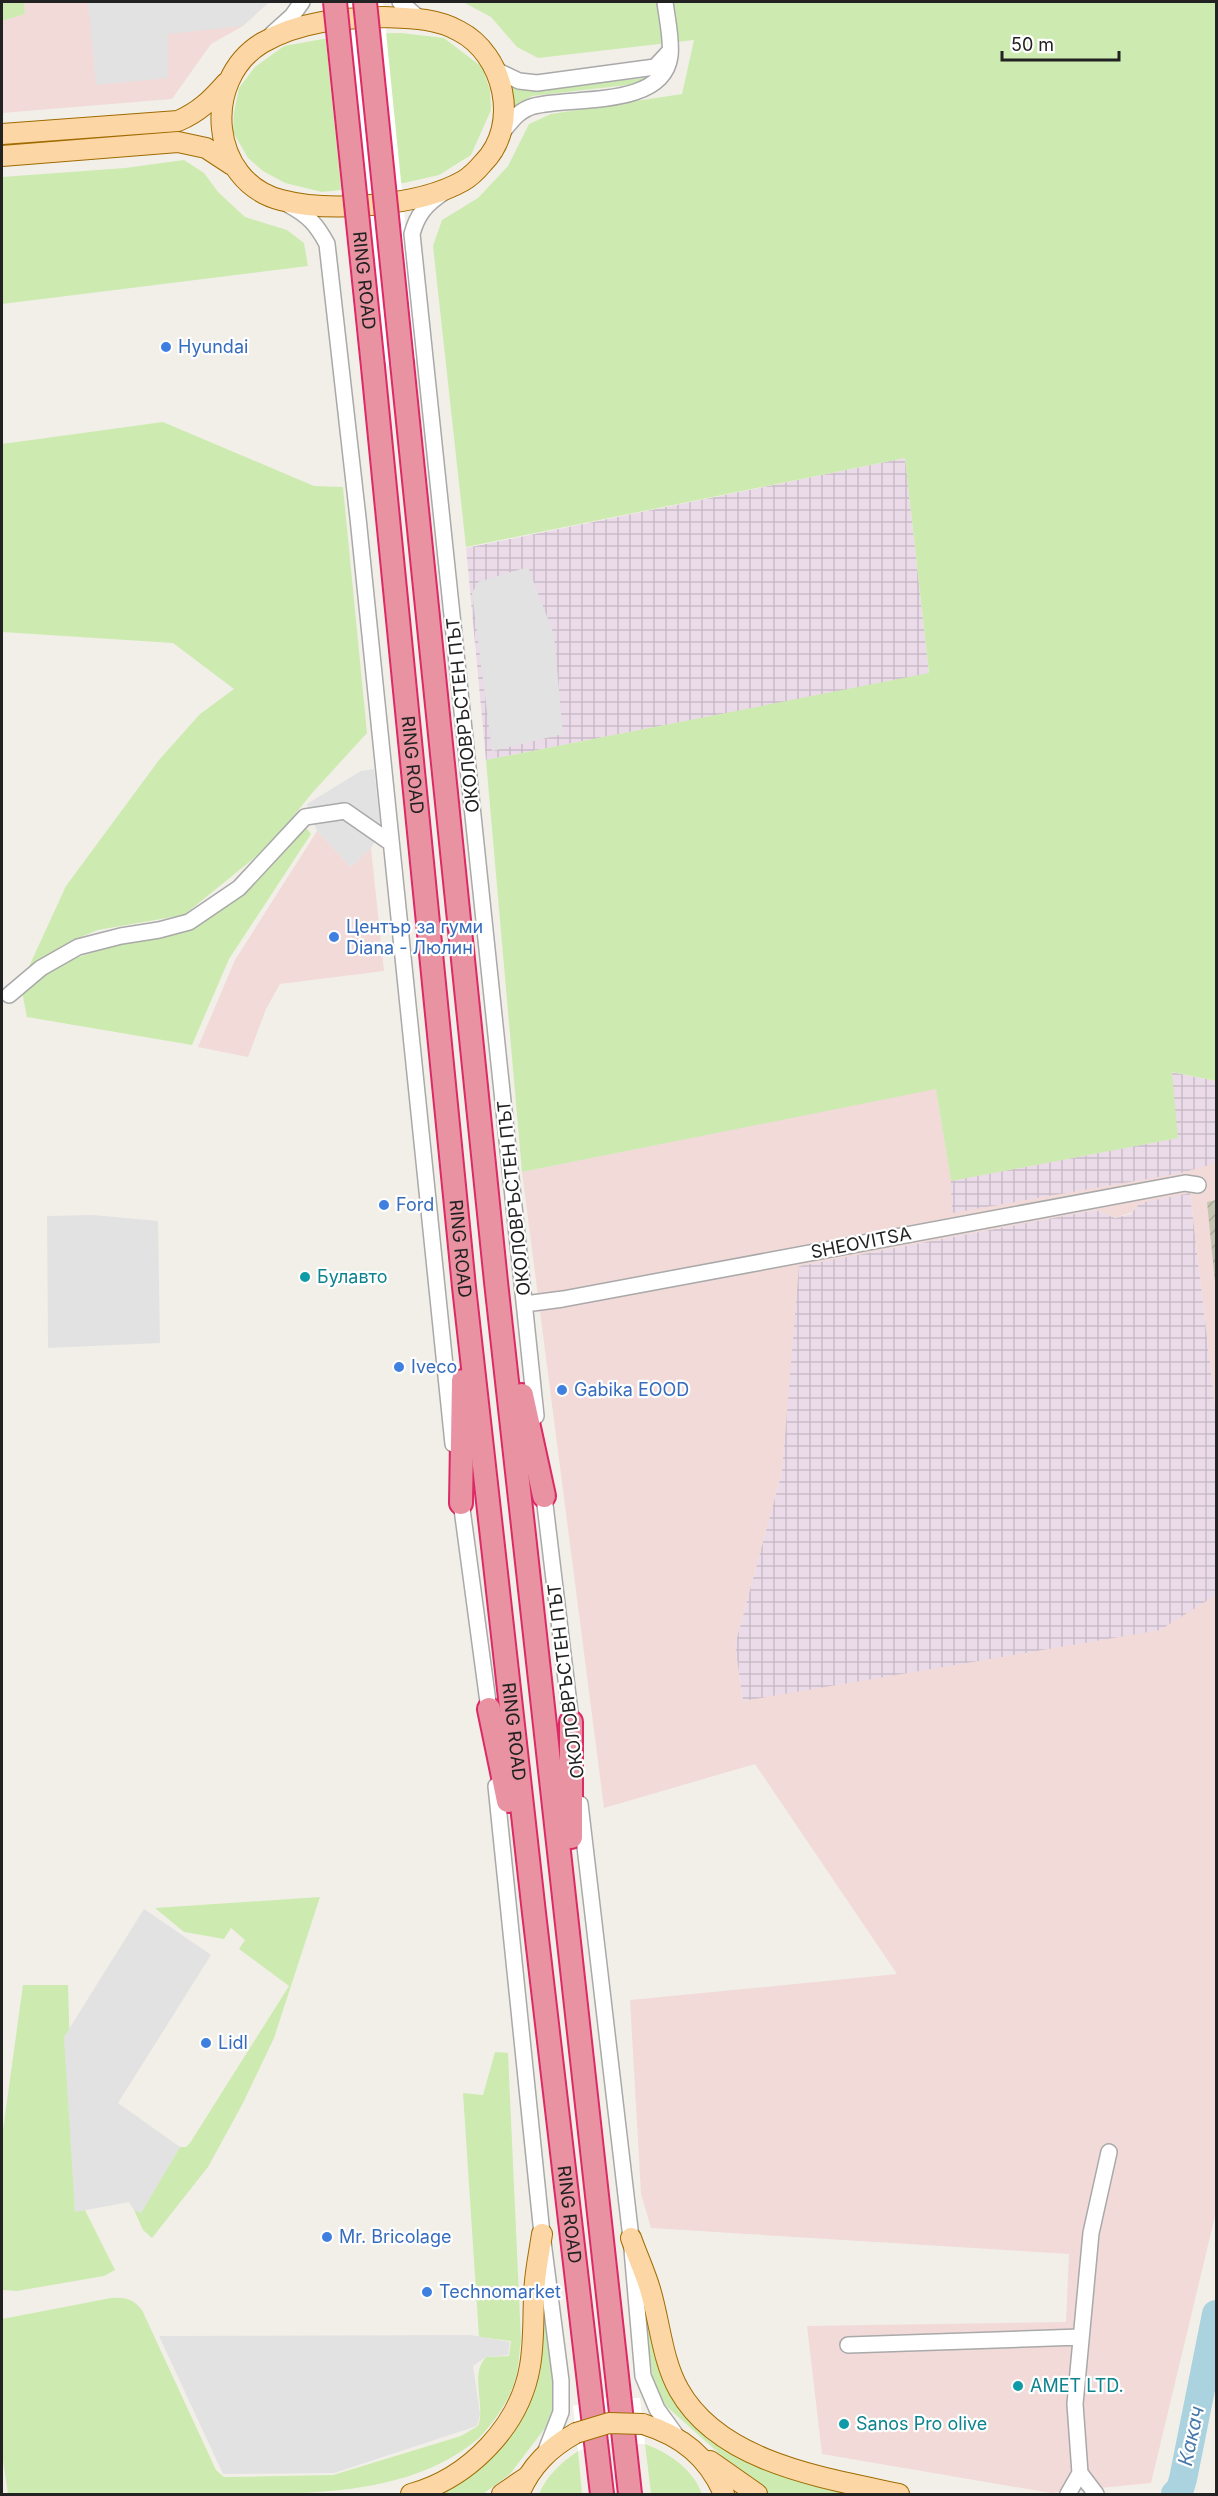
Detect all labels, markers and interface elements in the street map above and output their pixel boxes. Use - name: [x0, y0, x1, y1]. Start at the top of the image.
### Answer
- scale bar: [1002, 24, 1119, 62]
- text: 50 m: [1011, 34, 1054, 55]
- street label: RING ROAD: [349, 230, 380, 331]
- place label: Hyundai: [178, 336, 248, 357]
- marker: Hyundai: [159, 340, 173, 354]
- street label: ОКОЛОВРЪСТЕН ПЪТ: [442, 616, 483, 814]
- street label: RING ROAD: [398, 715, 428, 815]
- place label: Център за гуми Diana - Люлин: [346, 916, 483, 958]
- marker: Център за гуми Diana - Люлин: [327, 930, 341, 944]
- street label: ОКОЛОВРЪСТЕН ПЪТ: [493, 1099, 534, 1297]
- place label: Ford: [396, 1194, 434, 1215]
- marker: Ford: [377, 1198, 391, 1212]
- street label: RING ROAD: [445, 1199, 476, 1299]
- street label: SHEOVITSA: [809, 1222, 913, 1263]
- place label: Булавто: [317, 1266, 387, 1287]
- marker: Булавто: [298, 1270, 312, 1284]
- place label: Iveco: [411, 1356, 457, 1377]
- marker: Iveco: [392, 1360, 406, 1374]
- place label: Gabika EOOD: [574, 1379, 689, 1400]
- marker: Gabika EOOD: [555, 1383, 569, 1397]
- street label: ОКОЛОВРЪСТЕН ПЪТ: [543, 1582, 588, 1780]
- street label: RING ROAD: [498, 1681, 530, 1782]
- place label: Lidl: [218, 2032, 248, 2053]
- marker: Lidl: [199, 2036, 213, 2050]
- street label: RING ROAD: [554, 2164, 586, 2265]
- place label: Mr. Bricolage: [339, 2226, 451, 2247]
- marker: Mr. Bricolage: [320, 2230, 334, 2244]
- place label: Technomarket: [439, 2281, 561, 2302]
- marker: Technomarket: [420, 2285, 434, 2299]
- place label: AMET LTD.: [1030, 2375, 1124, 2396]
- marker: AMET LTD.: [1011, 2379, 1025, 2393]
- water label: Какач: [1173, 2404, 1209, 2468]
- place label: Sanos Pro olive: [856, 2413, 987, 2434]
- marker: Sanos Pro olive: [837, 2417, 851, 2431]

